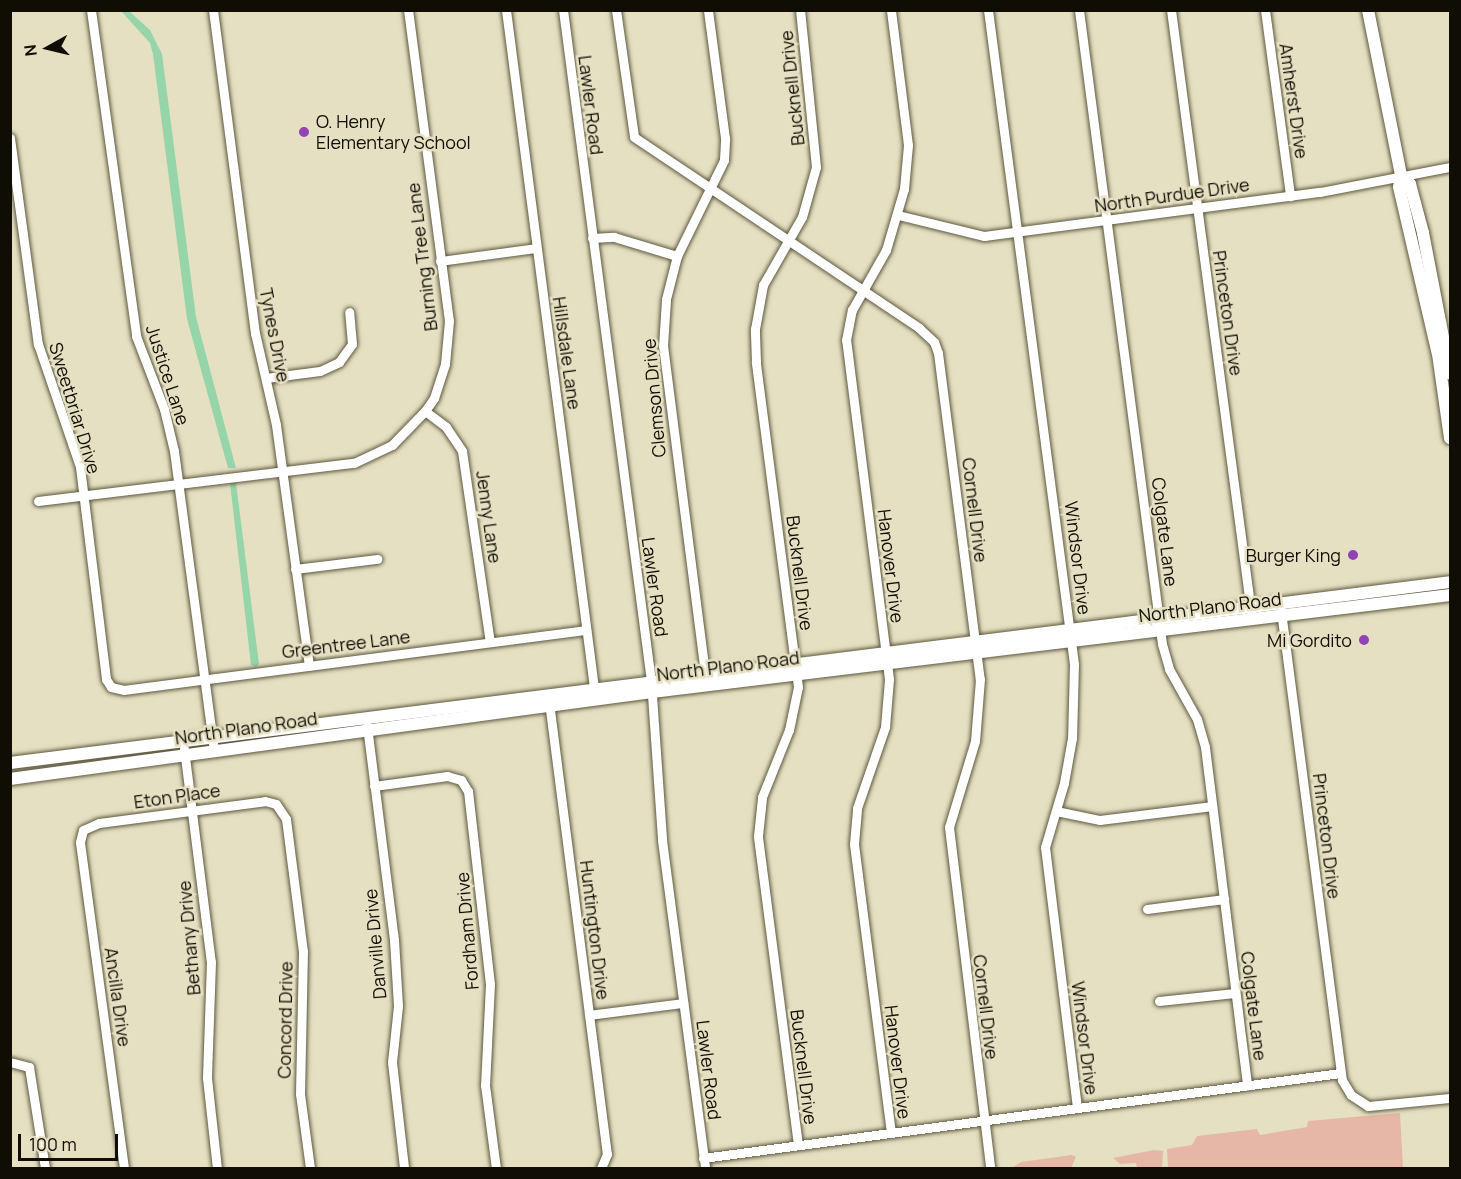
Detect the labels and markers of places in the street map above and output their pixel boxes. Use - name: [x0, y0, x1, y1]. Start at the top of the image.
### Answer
- place label: O. Henry Elementary School: [316, 111, 471, 154]
- marker: O. Henry Elementary School: [297, 125, 311, 139]
- place label: Burger King: [1246, 544, 1341, 566]
- marker: Burger King: [1346, 548, 1360, 562]
- place label: Mi Gordito: [1267, 629, 1352, 651]
- marker: Mi Gordito: [1357, 633, 1371, 647]

